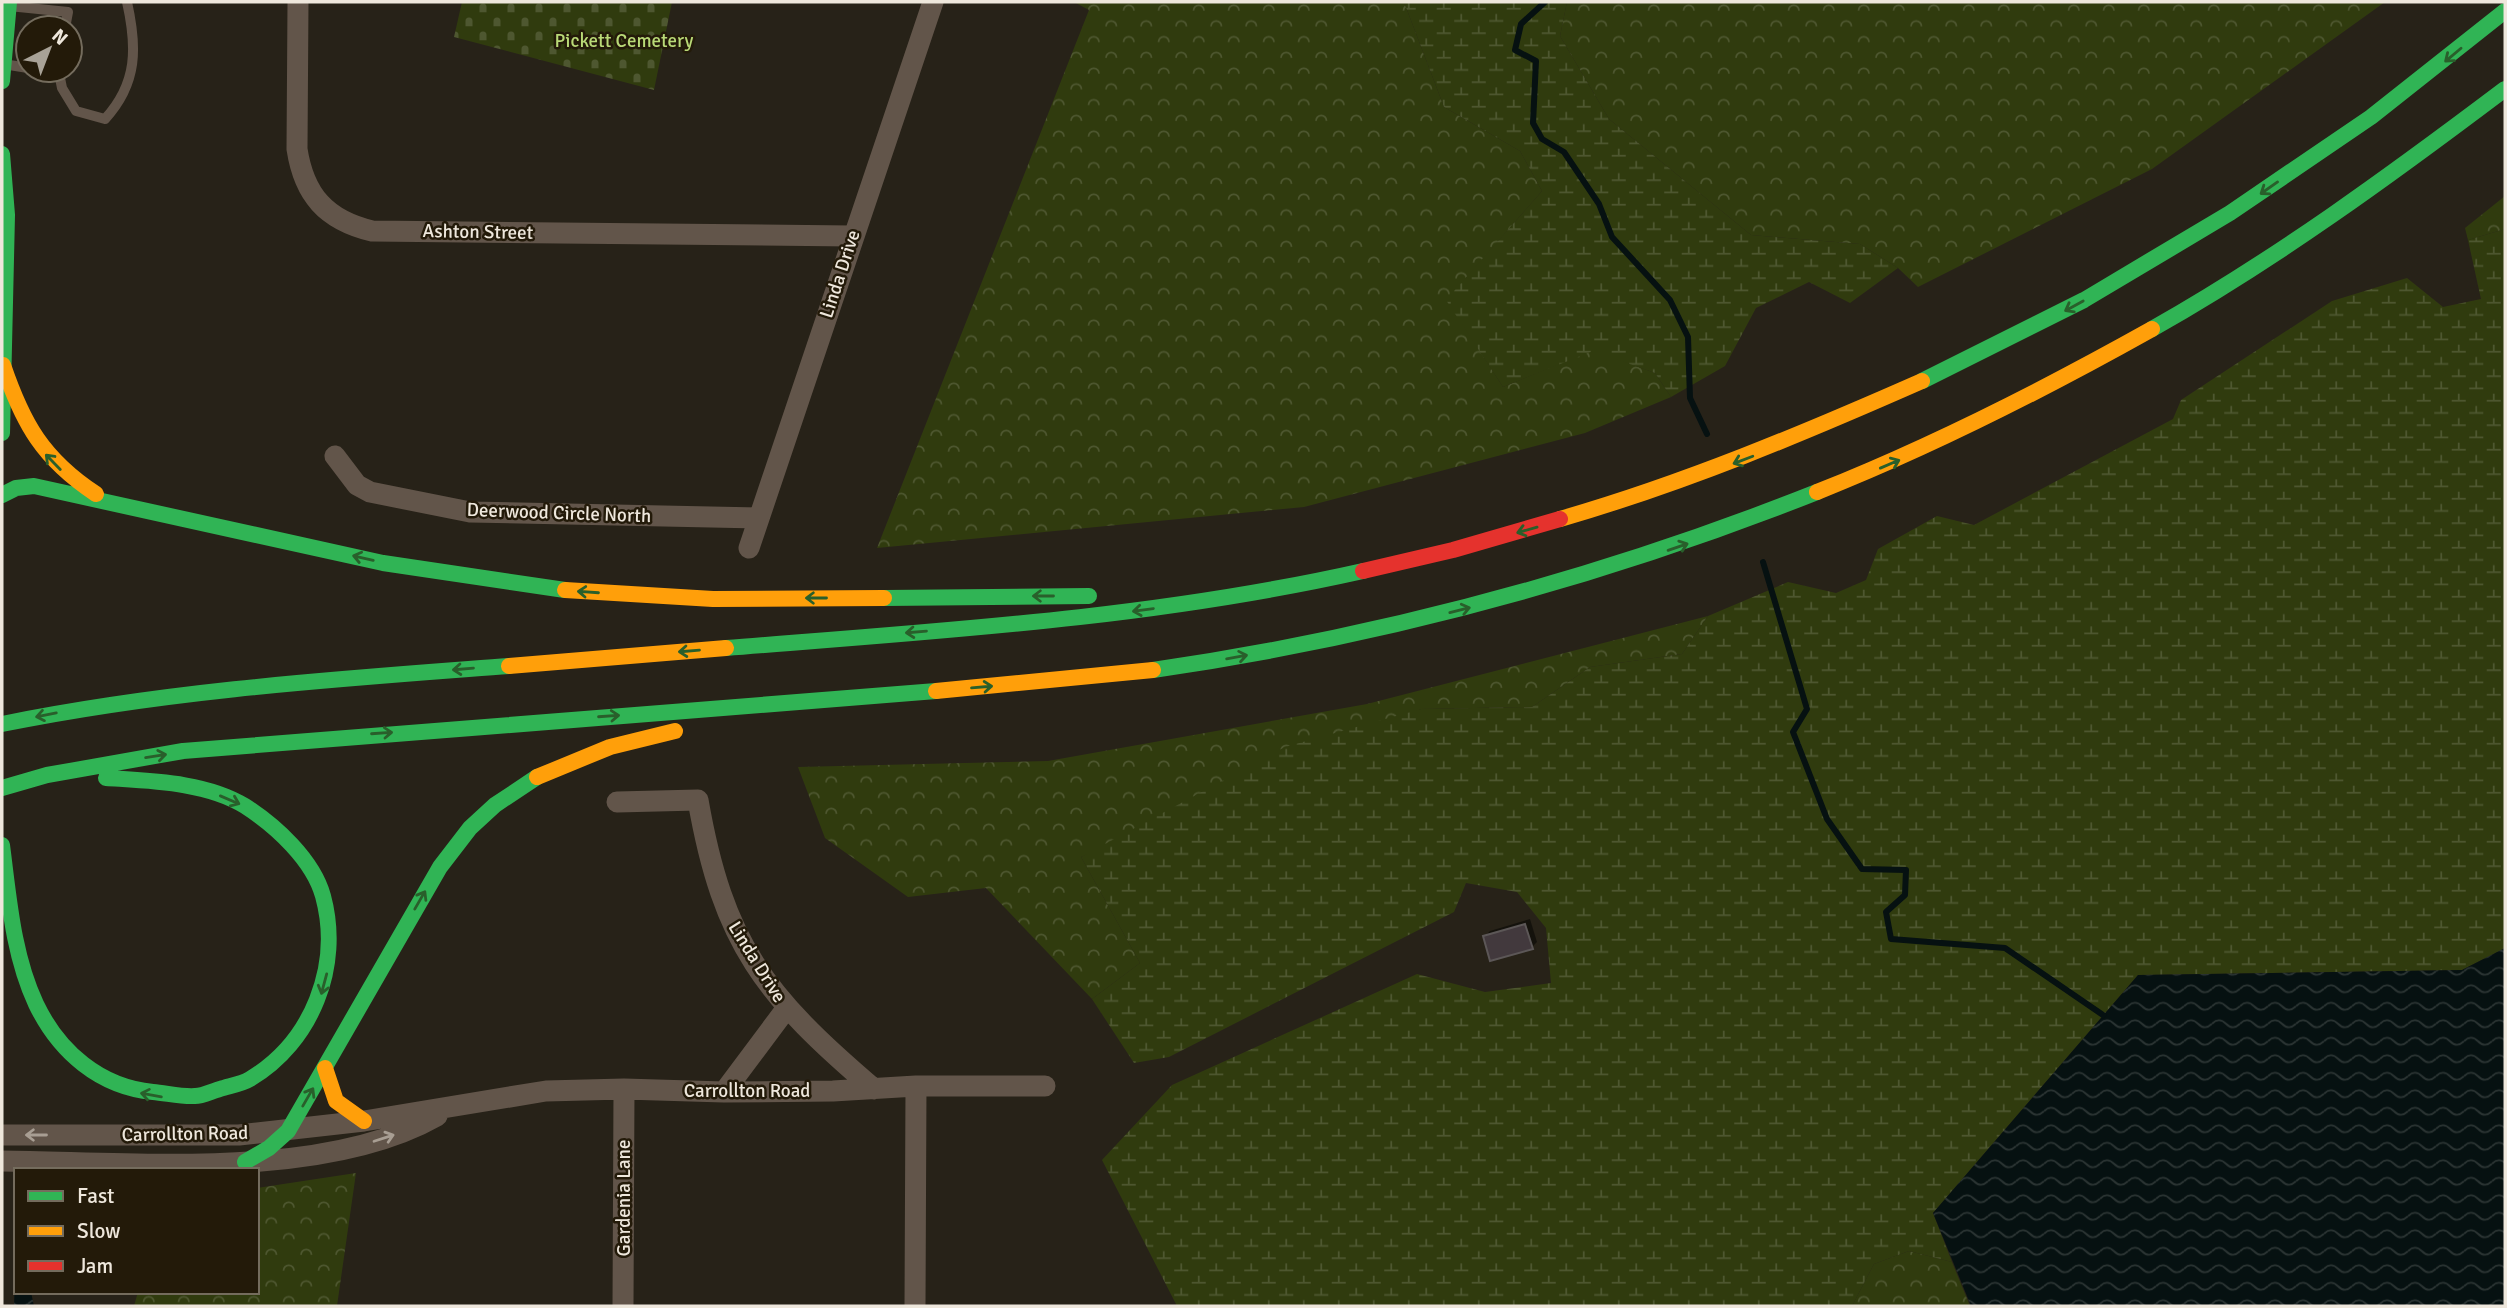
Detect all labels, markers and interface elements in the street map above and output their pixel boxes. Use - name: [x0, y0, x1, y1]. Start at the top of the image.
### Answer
- north arrow: [14, 14, 84, 84]
- text: N: [47, 24, 73, 50]
- park label: Pickett Cemetery: [555, 29, 694, 53]
- one-way arrow: [2444, 47, 2462, 62]
- one-way arrow: [2260, 181, 2279, 195]
- street label: Ashton Street: [422, 219, 534, 245]
- street label: Linda Drive: [814, 227, 866, 321]
- one-way arrow: [2064, 300, 2085, 313]
- one-way arrow: [45, 454, 62, 471]
- one-way arrow: [1732, 454, 1754, 467]
- one-way arrow: [1879, 457, 1900, 470]
- street label: Deerwood Circle North: [466, 498, 652, 528]
- one-way arrow: [1516, 525, 1538, 538]
- one-way arrow: [1667, 540, 1689, 553]
- one-way arrow: [352, 551, 375, 565]
- one-way arrow: [577, 585, 600, 598]
- one-way arrow: [1032, 590, 1055, 603]
- one-way arrow: [804, 591, 827, 605]
- one-way arrow: [1448, 603, 1471, 616]
- one-way arrow: [1132, 604, 1154, 617]
- one-way arrow: [905, 626, 928, 639]
- one-way arrow: [679, 645, 701, 658]
- one-way arrow: [1225, 650, 1248, 663]
- one-way arrow: [452, 663, 474, 676]
- one-way arrow: [970, 680, 993, 693]
- one-way arrow: [35, 709, 58, 722]
- one-way arrow: [597, 709, 620, 722]
- one-way arrow: [370, 726, 393, 739]
- one-way arrow: [144, 749, 167, 762]
- one-way arrow: [219, 794, 240, 807]
- one-way arrow: [413, 890, 427, 910]
- street label: Linda Drive: [723, 917, 791, 1007]
- one-way arrow: [317, 973, 330, 995]
- street label: Carrollton Road: [684, 1079, 810, 1103]
- one-way arrow: [140, 1088, 163, 1101]
- one-way arrow: [301, 1088, 315, 1108]
- street label: Carrollton Road: [121, 1121, 249, 1147]
- one-way arrow: [24, 1128, 47, 1142]
- one-way arrow: [373, 1131, 395, 1144]
- street label: Gardenia Lane: [612, 1140, 636, 1256]
- legend: [14, 1168, 259, 1294]
- text: Fast: [77, 1183, 114, 1209]
- text: Slow: [77, 1218, 121, 1244]
- text: Jam: [77, 1253, 113, 1279]

